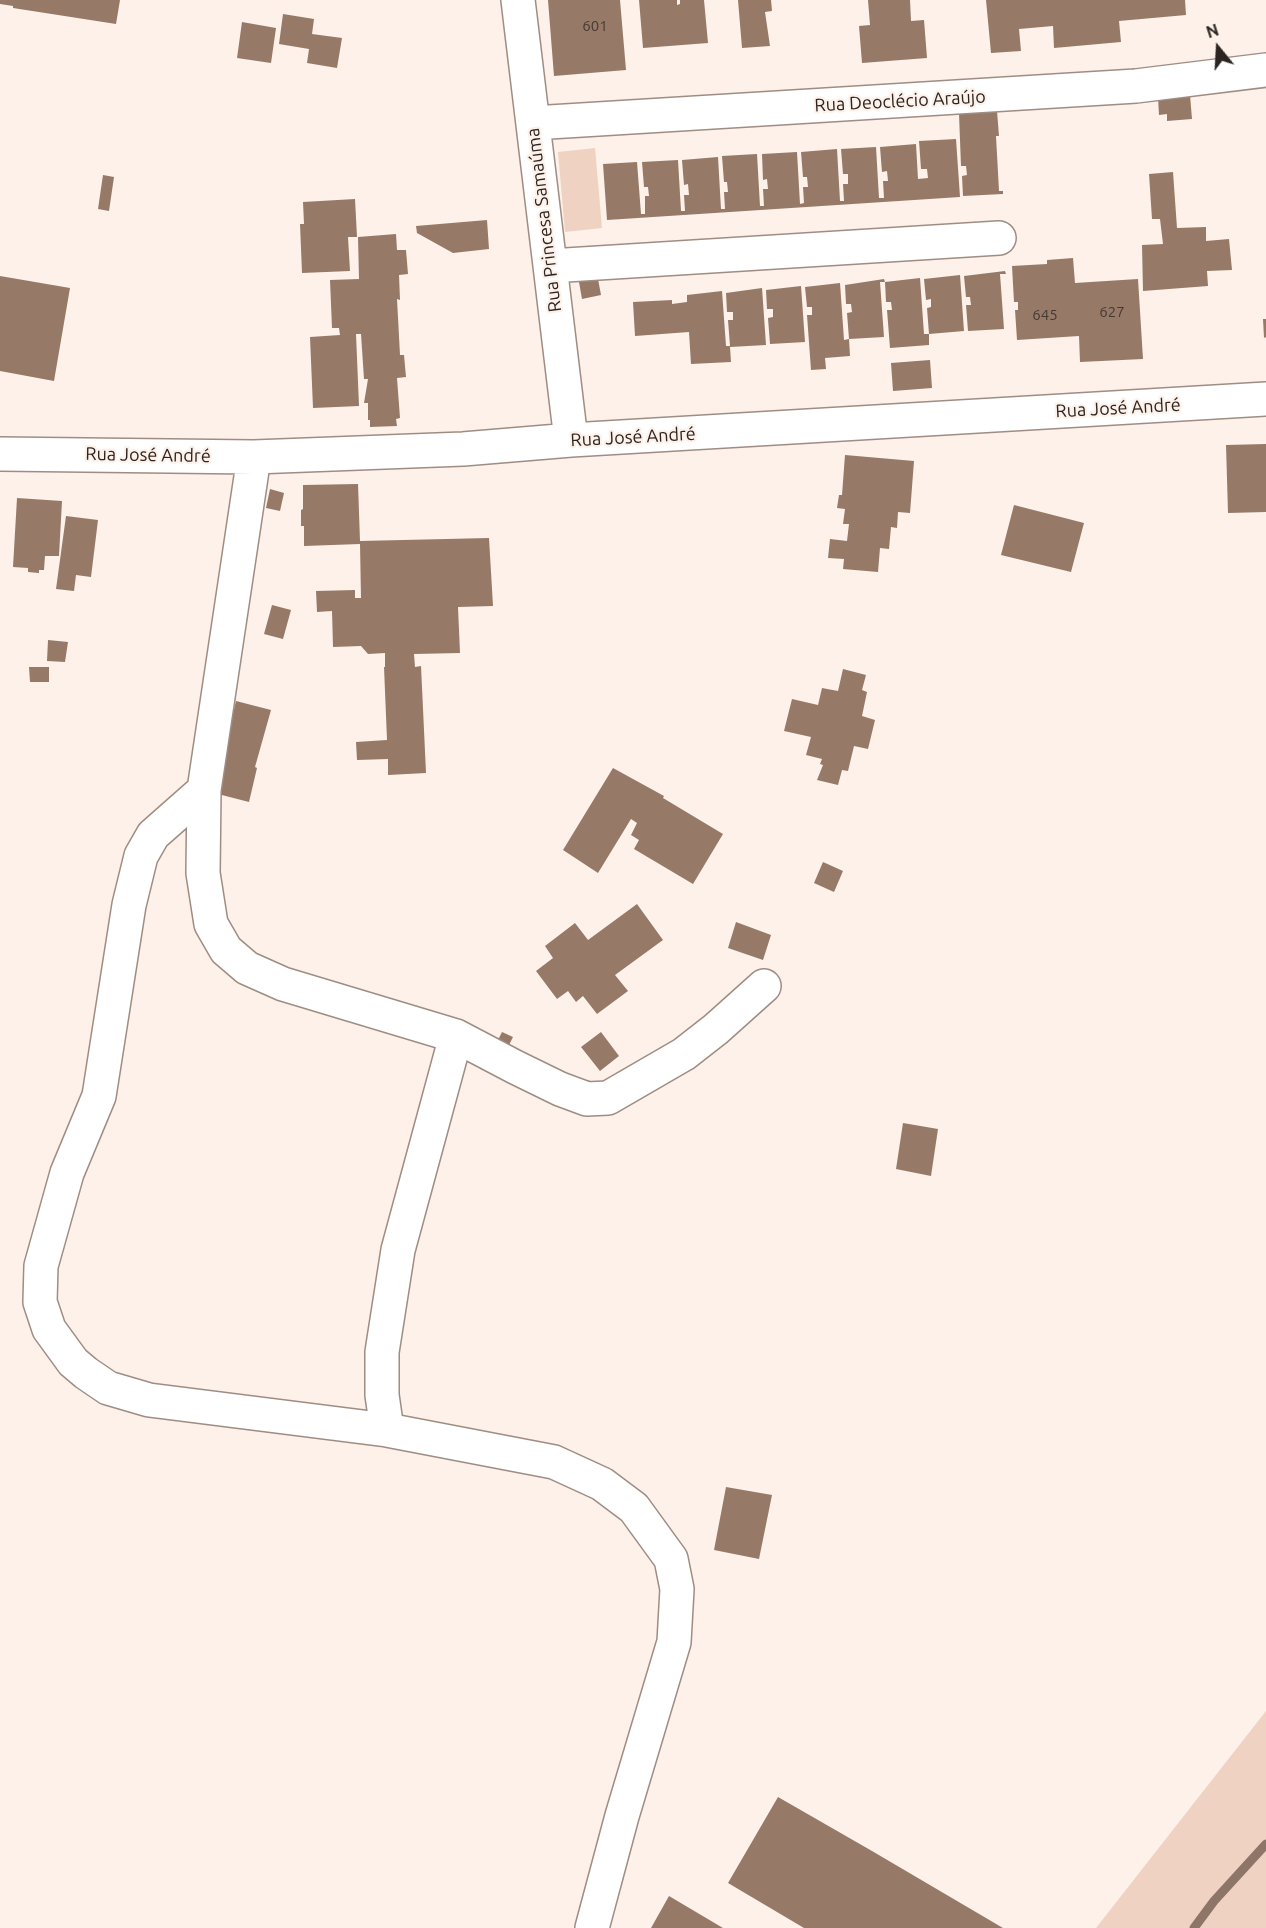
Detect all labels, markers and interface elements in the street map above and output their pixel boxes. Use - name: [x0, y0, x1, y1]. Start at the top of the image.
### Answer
- house number: 601: [582, 17, 608, 35]
- north arrow: [1188, 18, 1248, 78]
- text: N: [1204, 20, 1221, 41]
- street label: Rua Deoclécio Araújo: [814, 86, 986, 116]
- street label: Rua Princesa Samaúma: [522, 127, 566, 313]
- house number: 627: [1099, 303, 1125, 321]
- house number: 645: [1032, 306, 1058, 324]
- street label: Rua José André: [1055, 394, 1181, 422]
- street label: Rua José André: [570, 423, 696, 451]
- street label: Rua José André: [85, 443, 211, 467]

